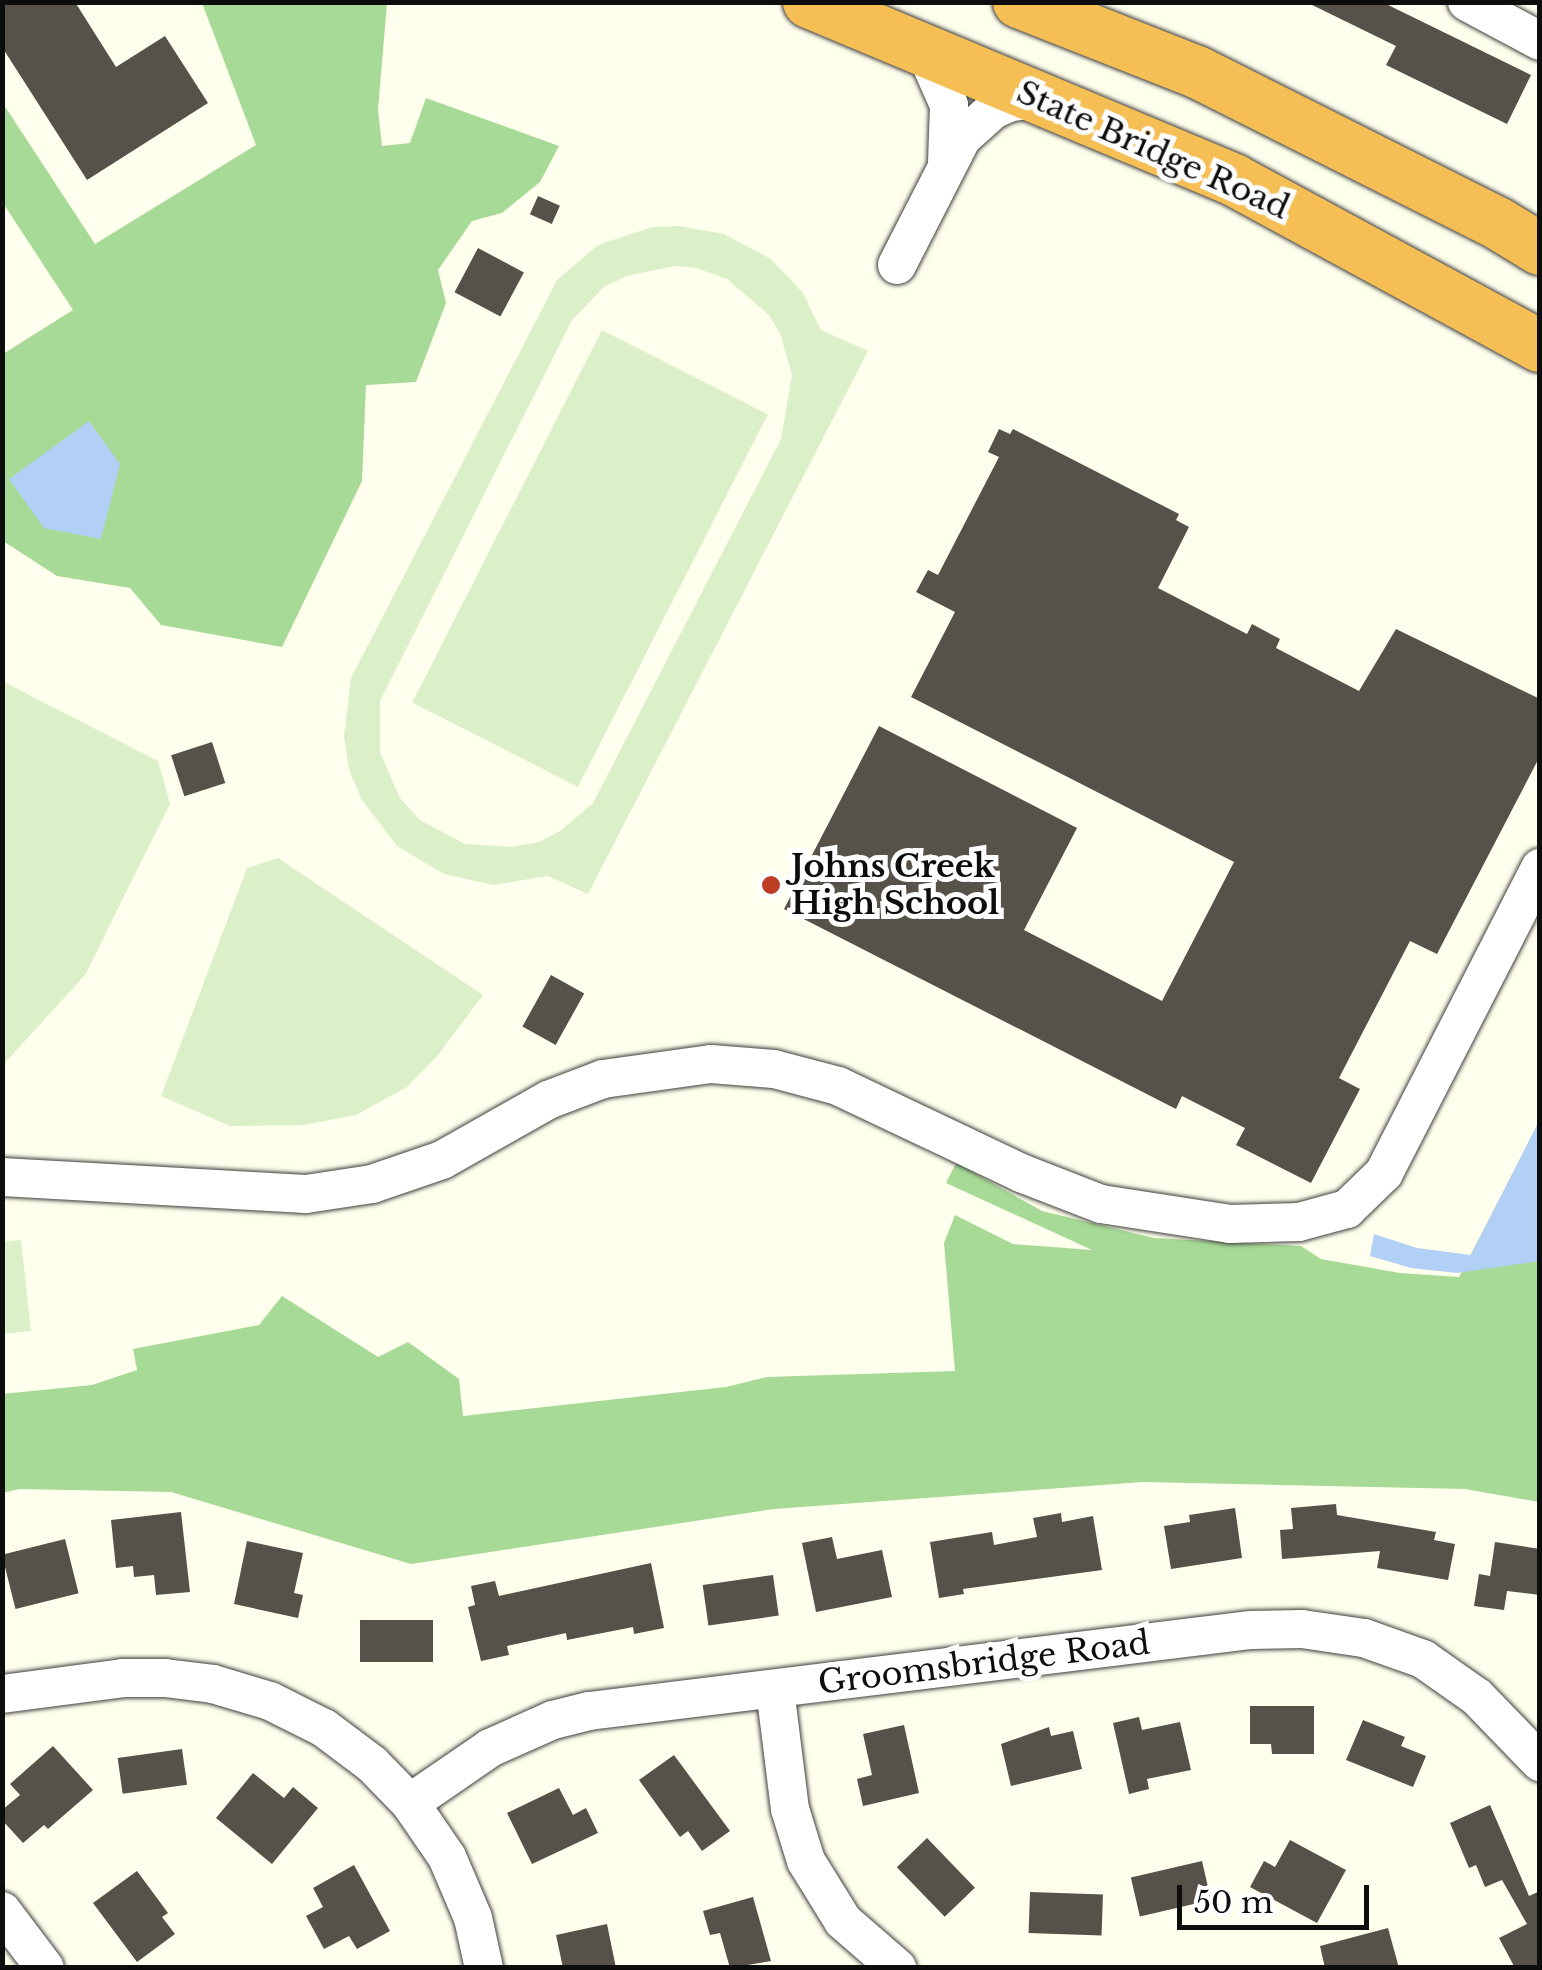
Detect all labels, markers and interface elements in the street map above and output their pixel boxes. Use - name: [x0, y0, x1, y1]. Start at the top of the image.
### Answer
- street label: State Bridge Road: [1011, 73, 1295, 227]
- place label: Johns Creek High School: [791, 848, 999, 923]
- marker: Johns Creek High School: [760, 874, 782, 896]
- street label: Groomsbridge Road: [816, 1624, 1152, 1702]
- scale bar: [1182, 1865, 1374, 1927]
- text: 50 m: [1194, 1884, 1273, 1921]

